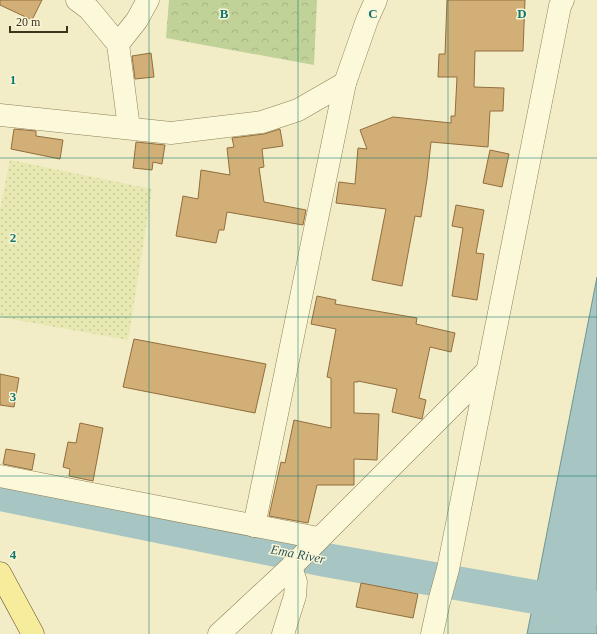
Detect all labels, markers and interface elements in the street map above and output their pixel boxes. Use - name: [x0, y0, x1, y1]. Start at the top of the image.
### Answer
- text: B: [220, 6, 229, 21]
- text: C: [368, 6, 378, 21]
- text: D: [517, 6, 527, 21]
- scale bar: [10, 8, 67, 34]
- text: 20 m: [16, 15, 41, 29]
- text: 1: [10, 72, 16, 87]
- text: 2: [10, 230, 16, 245]
- text: 3: [10, 389, 17, 404]
- water label: Ema River: [268, 541, 327, 567]
- text: 4: [10, 547, 17, 562]

